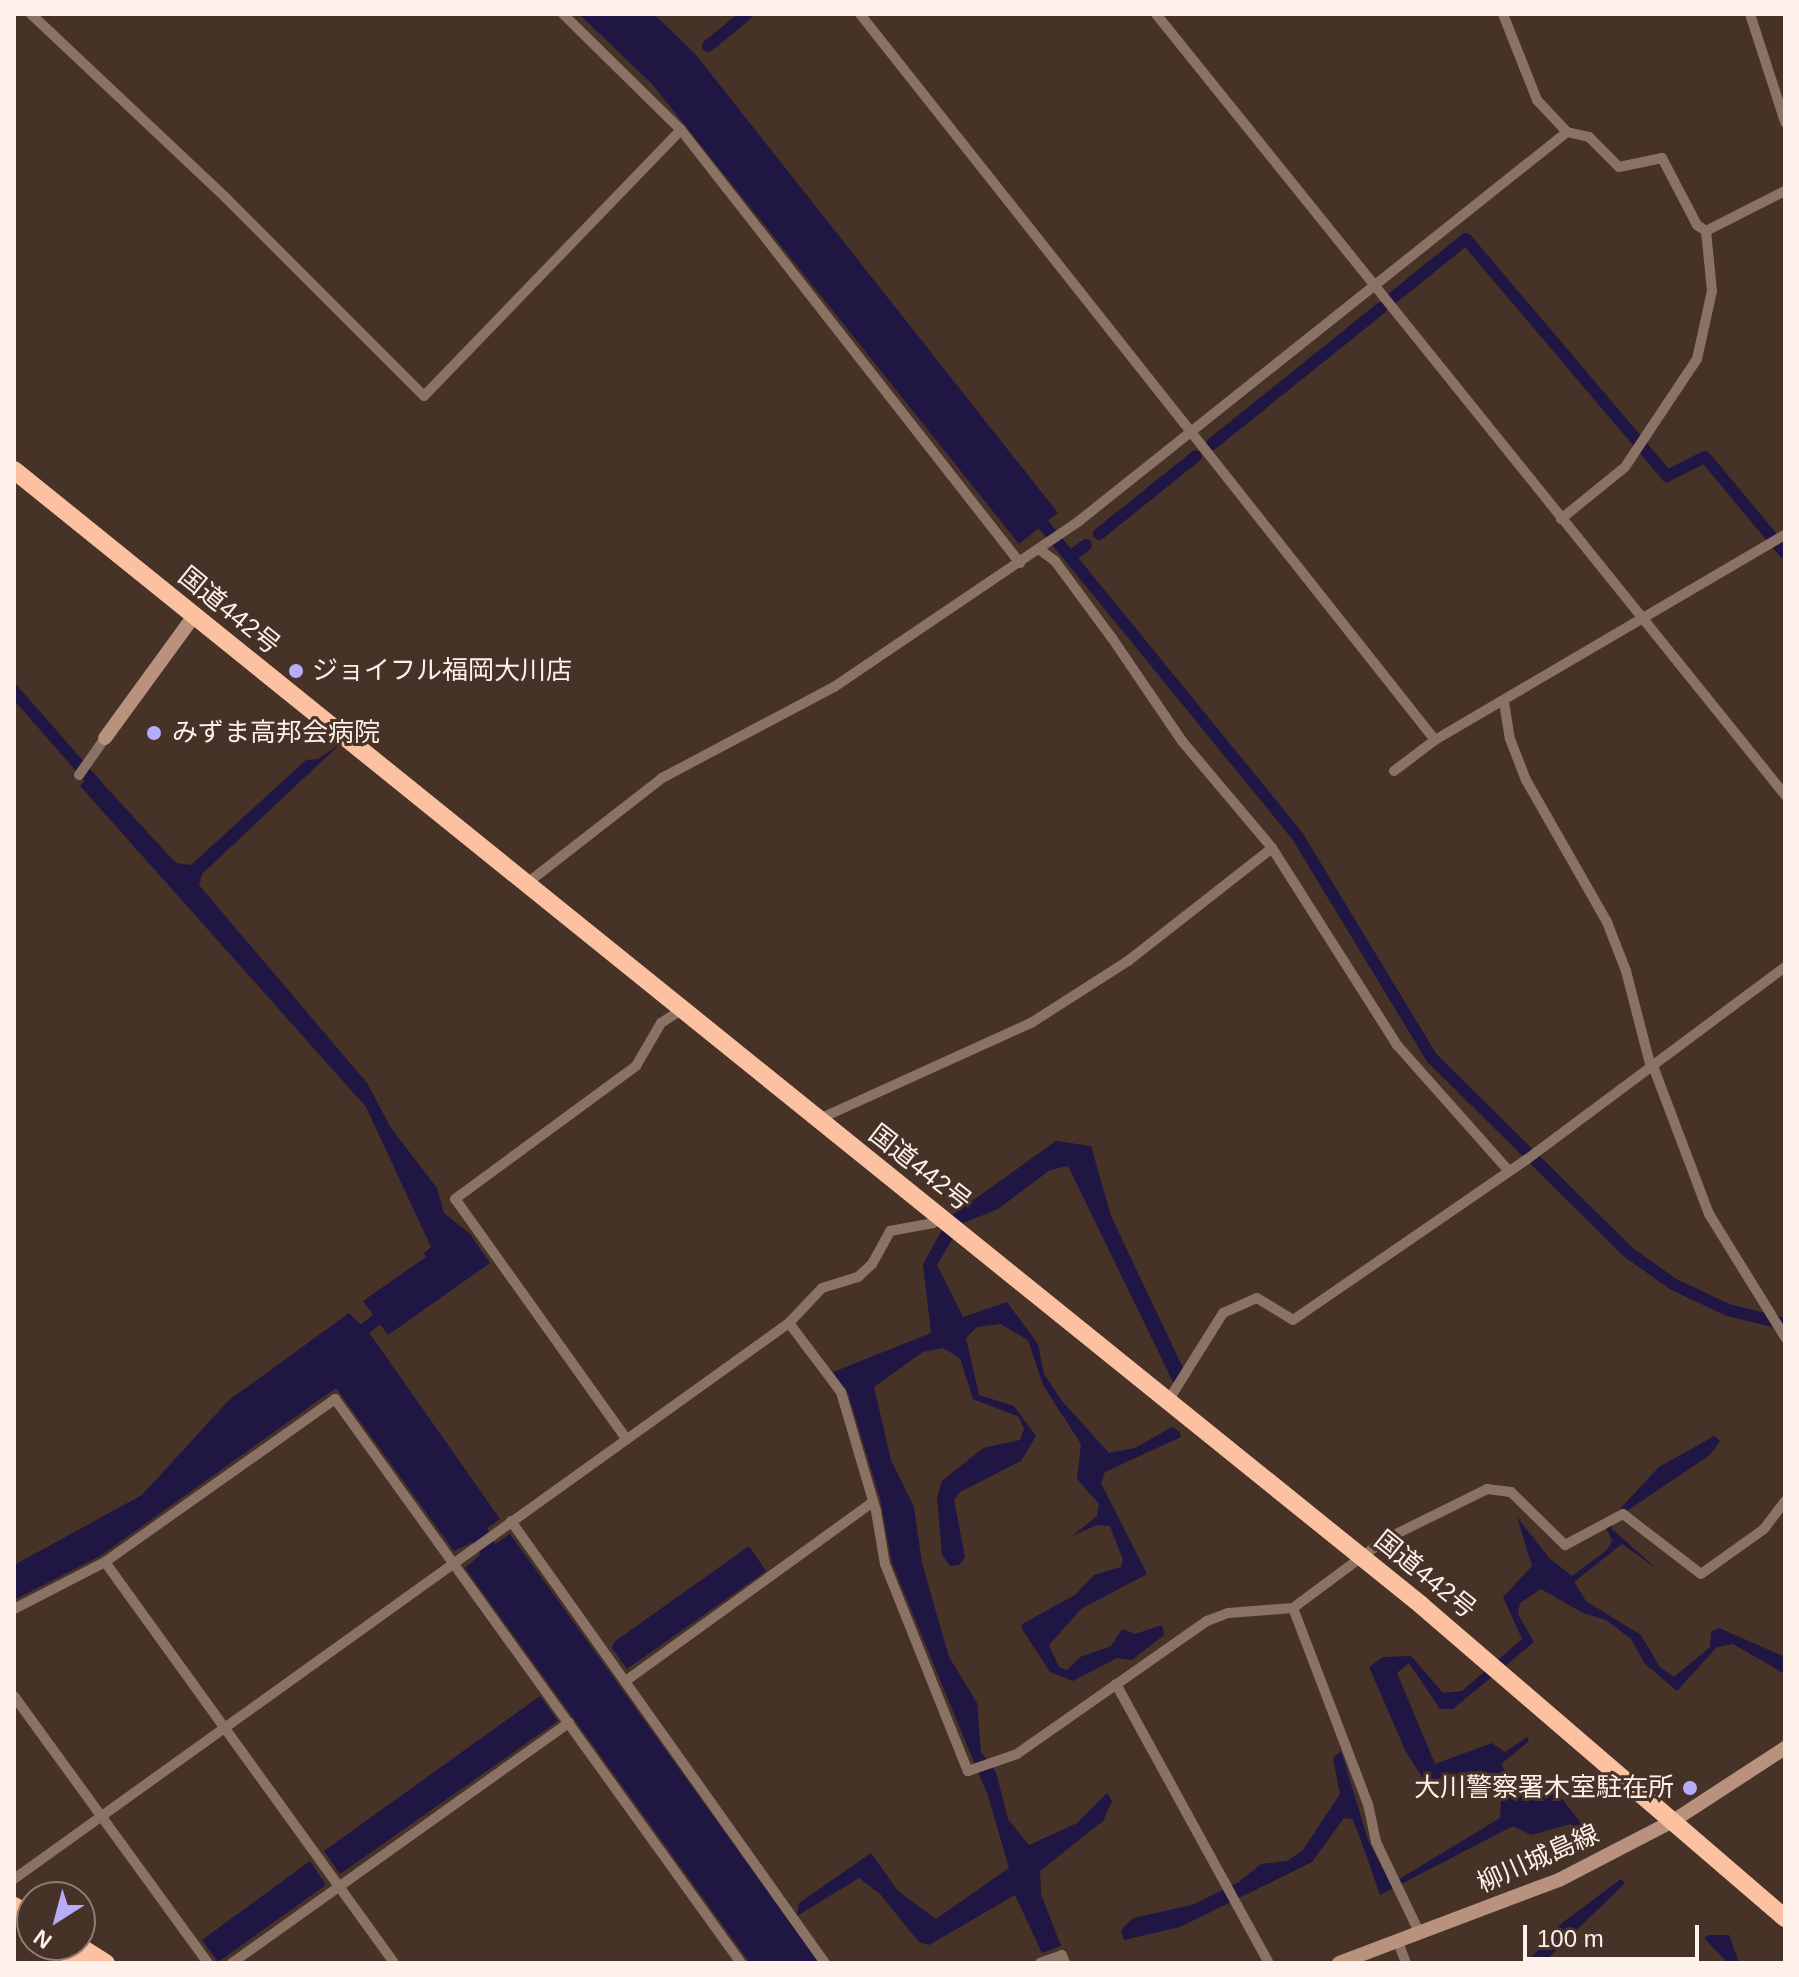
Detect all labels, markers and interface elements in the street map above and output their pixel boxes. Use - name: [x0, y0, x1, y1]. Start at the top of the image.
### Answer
- street label: 国道442号: [172, 561, 286, 661]
- place label: ジョイフル福岡大川店: [312, 655, 572, 687]
- marker: ジョイフル福岡大川店: [287, 662, 305, 680]
- place label: みずま高邦会病院: [172, 717, 380, 749]
- marker: みずま高邦会病院: [143, 722, 165, 744]
- street label: 国道442号: [863, 1118, 977, 1218]
- street label: 国道442号: [1368, 1525, 1482, 1625]
- place label: 大川警察署木室駐在所: [1414, 1772, 1674, 1804]
- marker: 大川警察署木室駐在所: [1681, 1779, 1699, 1797]
- street label: 柳川城島線: [1472, 1818, 1604, 1900]
- north arrow: [16, 1881, 96, 1961]
- scale bar: [1527, 1909, 1703, 1959]
- text: N: [29, 1924, 57, 1954]
- text: 100 m: [1537, 1925, 1604, 1952]

